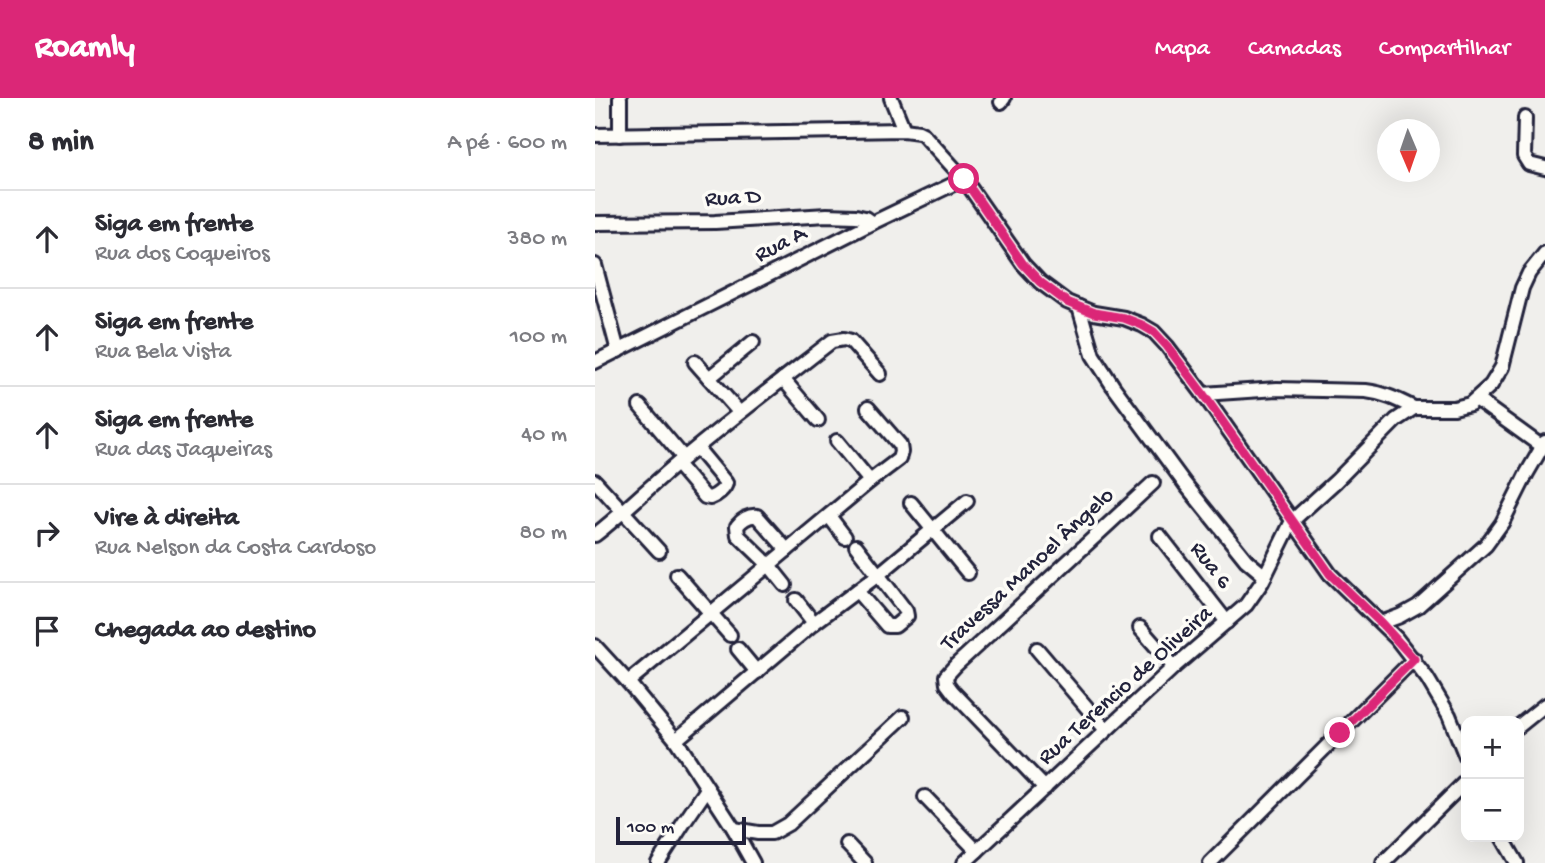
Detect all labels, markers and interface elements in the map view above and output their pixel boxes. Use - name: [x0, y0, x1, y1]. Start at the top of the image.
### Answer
- text: Roamly: [35, 30, 135, 68]
- text: Mapa: [1155, 35, 1210, 64]
- text: Camadas: [1248, 35, 1341, 64]
- text: Compartilhar: [1379, 35, 1510, 64]
- north arrow: [1377, 119, 1440, 182]
- text: 8 min: [28, 126, 94, 161]
- text: A pé · 600 m: [447, 130, 567, 157]
- route start: [948, 163, 979, 194]
- street label: Rua D: [704, 184, 763, 214]
- text: Siga em frente: [95, 210, 253, 241]
- icon: ahead: [28, 220, 66, 258]
- street label: Rua A: [751, 220, 813, 269]
- text: 380 m: [508, 226, 567, 253]
- text: Rua dos Coqueiros: [95, 241, 270, 268]
- text: Siga em frente: [95, 308, 253, 339]
- icon: ahead: [28, 318, 66, 356]
- text: 100 m: [510, 324, 567, 351]
- text: Rua Bela Vista: [95, 339, 231, 366]
- text: Siga em frente: [95, 406, 253, 437]
- icon: ahead: [28, 416, 66, 454]
- text: 40 m: [521, 422, 567, 449]
- text: Rua das Jaqueiras: [95, 437, 272, 464]
- street label: Travessa Manoel Ângelo: [934, 482, 1120, 659]
- text: Vire à direita: [95, 504, 239, 535]
- icon: right: [28, 514, 66, 552]
- text: 80 m: [520, 520, 567, 547]
- text: Rua Nelson da Costa Cardoso: [95, 535, 376, 562]
- street label: Rua 6: [1183, 537, 1237, 595]
- street label: Rua Terencio de Oliveira: [1033, 600, 1220, 771]
- icon: arrive: [28, 612, 66, 650]
- text: Chegada ao destino: [95, 616, 316, 647]
- map controls: [1461, 716, 1524, 842]
- button: +: [1461, 716, 1524, 779]
- route end: [1324, 717, 1355, 748]
- button: −: [1461, 779, 1524, 842]
- scale bar: [616, 814, 745, 846]
- text: 100 m: [627, 817, 674, 840]

